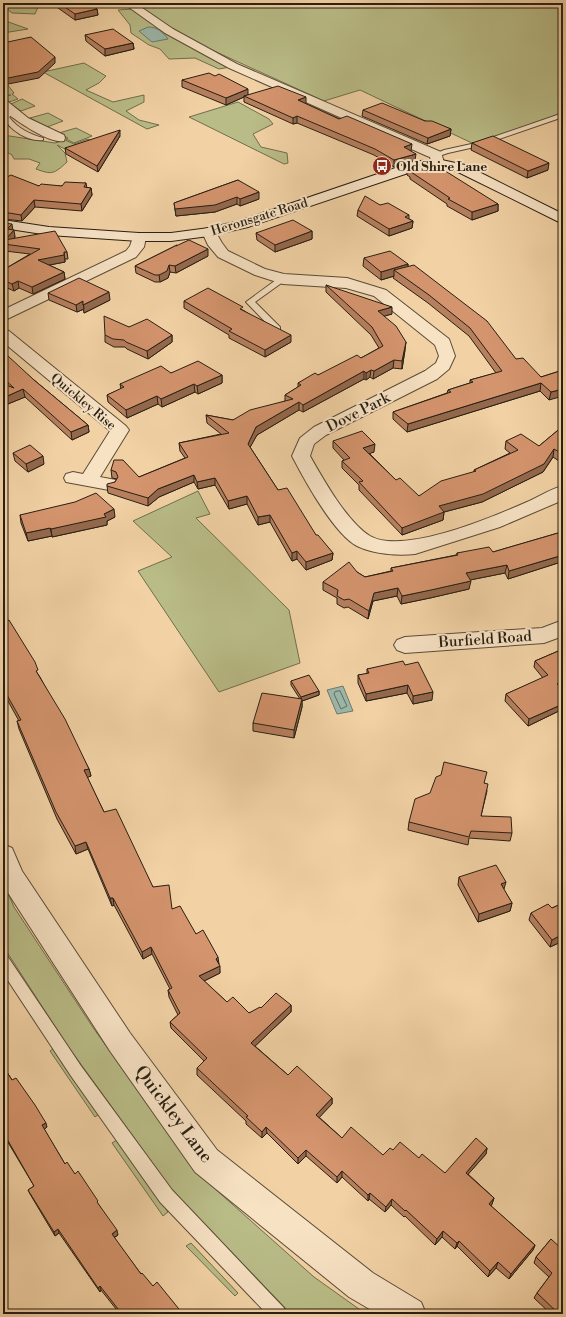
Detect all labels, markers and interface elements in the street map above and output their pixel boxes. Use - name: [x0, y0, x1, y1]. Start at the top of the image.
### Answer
- bus stop icon: Old Shire Lane: [371, 155, 393, 177]
- place label: Old Shire Lane: [396, 159, 487, 175]
- street label: Heronsgate Road: [209, 194, 310, 239]
- street label: Quickley Rise: [48, 370, 120, 434]
- street label: Dove Park: [323, 388, 394, 437]
- street label: Burfield Road: [437, 627, 533, 652]
- street label: Quickley Lane: [129, 1061, 218, 1168]

